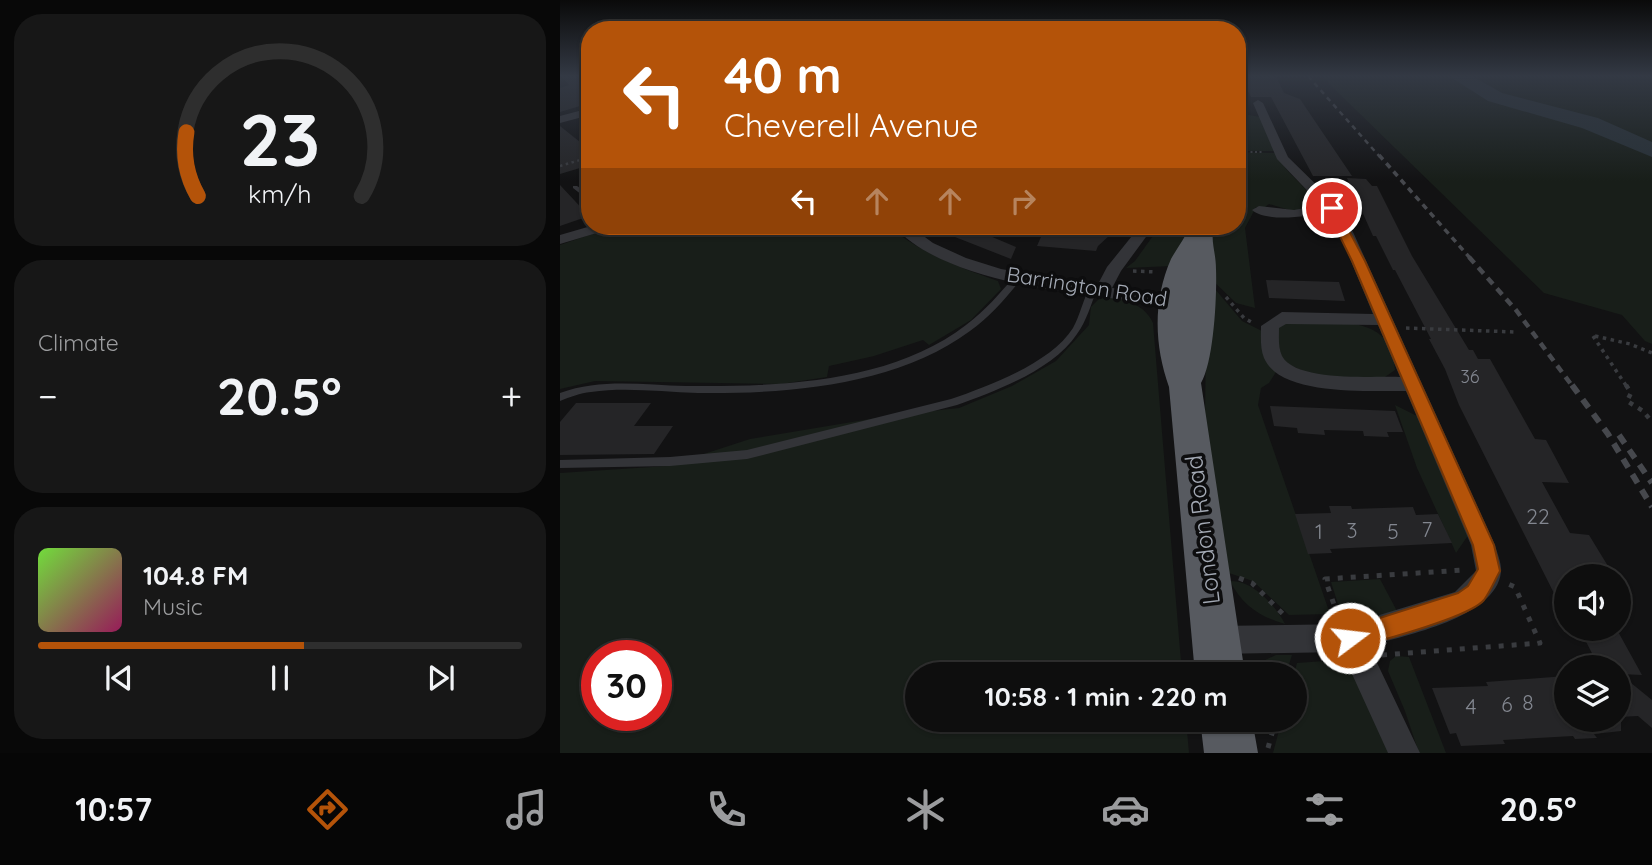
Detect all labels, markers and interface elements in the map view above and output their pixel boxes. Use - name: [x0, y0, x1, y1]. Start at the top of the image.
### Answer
- text: 40 m: [724, 44, 842, 105]
- icon: left: [609, 49, 700, 140]
- text: 23: [240, 94, 320, 185]
- text: Cheverell Avenue: [724, 105, 978, 145]
- text: km/h: [248, 178, 312, 209]
- pin: [1302, 178, 1362, 238]
- icon: left: [785, 182, 823, 220]
- icon: ahead: [858, 182, 896, 220]
- icon: ahead: [931, 182, 969, 220]
- icon: right: [1004, 182, 1042, 220]
- icon: arrive: [1313, 189, 1351, 227]
- street label: Barrington Road: [1005, 260, 1169, 312]
- text: Climate: [38, 328, 119, 357]
- text: 20.5°: [217, 363, 342, 428]
- house number: 36: [1460, 365, 1480, 388]
- text: −: [38, 372, 58, 420]
- text: +: [501, 372, 522, 420]
- street label: London Road: [1178, 454, 1226, 606]
- house number: 22: [1526, 503, 1550, 529]
- house number: 7: [1422, 516, 1433, 542]
- house number: 3: [1346, 517, 1358, 543]
- house number: 1: [1315, 518, 1323, 544]
- house number: 5: [1387, 518, 1399, 544]
- text: 104.8 FM: [143, 559, 248, 592]
- map controls: [1554, 564, 1631, 732]
- button: sound: [1554, 564, 1631, 641]
- text: Music: [143, 592, 203, 621]
- position arrow: [1313, 601, 1387, 675]
- speed limit sign: 30: [581, 640, 672, 731]
- button: layers: [1554, 655, 1631, 732]
- icon: previous: [100, 659, 138, 697]
- icon: pause: [261, 659, 299, 697]
- icon: next: [422, 659, 460, 697]
- text: 10:58 · 1 min · 220 m: [985, 680, 1227, 713]
- house number: 8: [1522, 689, 1534, 715]
- house number: 6: [1501, 691, 1513, 717]
- house number: 4: [1465, 693, 1477, 719]
- icon: directions: [303, 785, 352, 834]
- icon: music: [502, 785, 551, 834]
- icon: phone: [702, 785, 751, 834]
- icon: climate: [901, 785, 950, 834]
- icon: car: [1101, 785, 1150, 834]
- icon: filters: [1300, 785, 1349, 834]
- text: 10:57: [75, 789, 152, 829]
- text: 20.5°: [1500, 789, 1577, 829]

